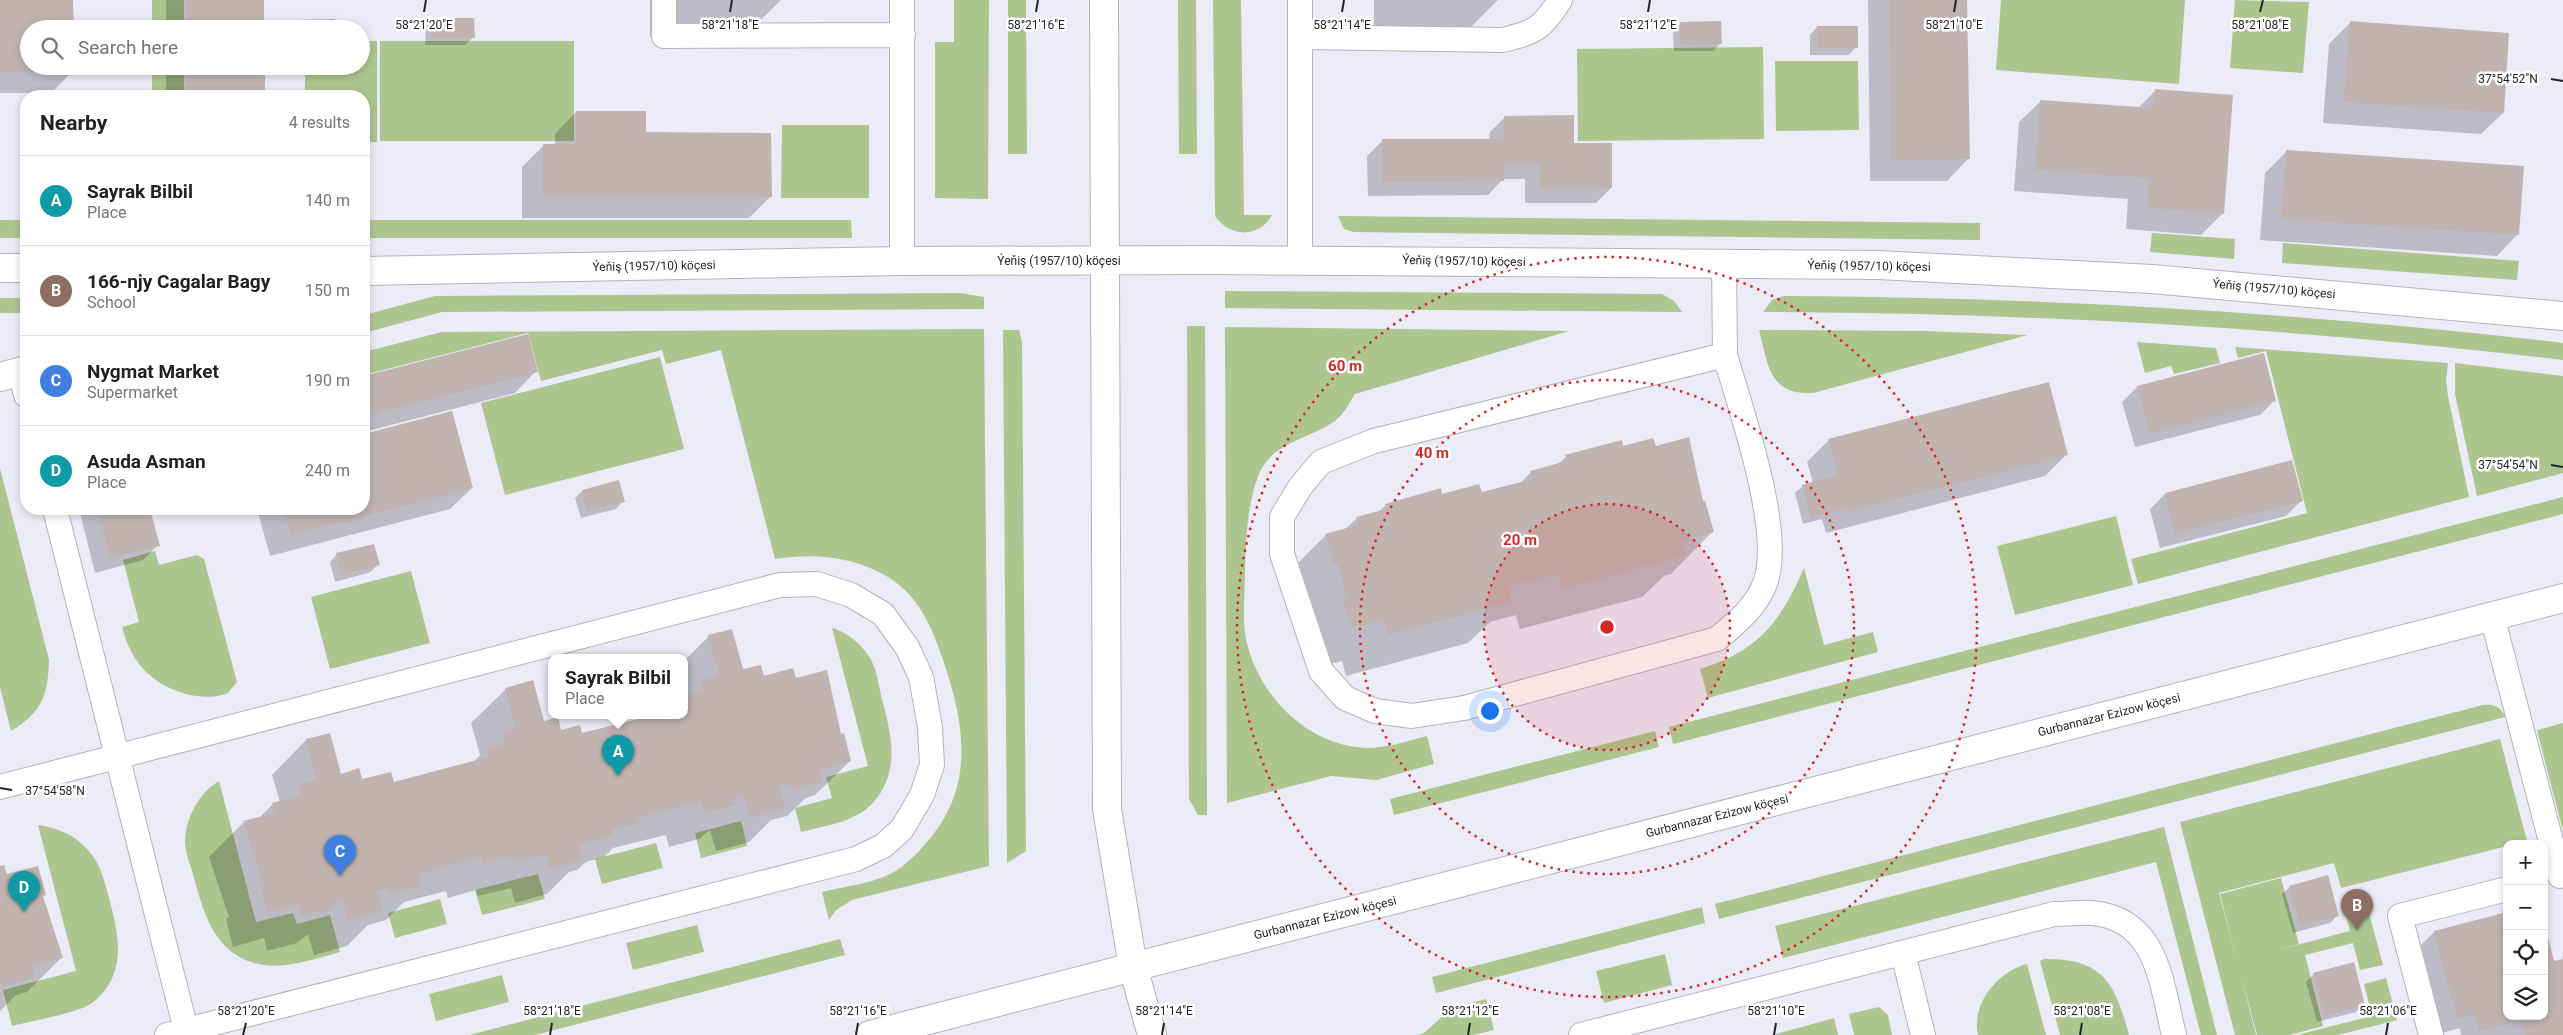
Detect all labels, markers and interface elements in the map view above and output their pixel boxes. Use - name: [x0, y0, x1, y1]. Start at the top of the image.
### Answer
- text: 58°21'20"E: [395, 18, 453, 32]
- text: 58°21'18"E: [701, 18, 759, 32]
- text: 58°21'16"E: [1007, 18, 1065, 32]
- text: 58°21'14"E: [1313, 18, 1371, 32]
- text: 58°21'12"E: [1619, 18, 1677, 32]
- text: 58°21'10"E: [1925, 18, 1983, 32]
- text: 58°21'08"E: [2231, 18, 2289, 32]
- search box: [20, 20, 370, 75]
- icon: search: [38, 34, 66, 62]
- text: Search here: [78, 36, 178, 59]
- text: 37°54'52"N: [2478, 72, 2538, 86]
- text: Nearby: [40, 111, 107, 135]
- text: 4 results: [289, 113, 350, 132]
- text: Sayrak Bilbil: [87, 180, 193, 203]
- text: A: [51, 191, 61, 210]
- text: 140 m: [305, 191, 350, 210]
- text: Place: [87, 203, 127, 222]
- street label: Ýeňiş (1957/10) köçesi: [1402, 252, 1526, 269]
- street label: Ýeňiş (1957/10) köçesi: [997, 253, 1121, 268]
- street label: Ýeňiş (1957/10) köçesi: [592, 257, 716, 274]
- street label: Ýeňiş (1957/10) köçesi: [1807, 257, 1931, 274]
- text: 166-njy Cagalar Bagy: [87, 270, 270, 293]
- street label: Ýeňiş (1957/10) köçesi: [2212, 276, 2336, 301]
- text: B: [51, 281, 61, 300]
- text: 150 m: [305, 281, 350, 300]
- text: School: [87, 293, 136, 312]
- text: 60 m: [1328, 357, 1362, 375]
- text: Nygmat Market: [87, 360, 219, 383]
- text: C: [51, 371, 61, 390]
- text: 190 m: [305, 371, 350, 390]
- text: Supermarket: [87, 383, 178, 402]
- text: 40 m: [1415, 444, 1449, 462]
- text: Asuda Asman: [87, 450, 206, 473]
- text: 37°54'54"N: [2478, 458, 2538, 472]
- text: D: [51, 461, 61, 480]
- text: 240 m: [305, 461, 350, 480]
- text: Place: [87, 473, 127, 492]
- text: 20 m: [1503, 531, 1537, 549]
- centre of rings: [1598, 618, 1616, 636]
- popup: [548, 654, 688, 719]
- text: Sayrak Bilbil: [565, 666, 671, 689]
- text: Place: [565, 689, 605, 708]
- street label: Gurbannazar Ezizow köçesi: [2036, 690, 2182, 740]
- your location: [1477, 698, 1503, 724]
- pin: A: [602, 735, 634, 776]
- text: 37°54'58"N: [25, 784, 85, 798]
- street label: Gurbannazar Ezizow köçesi: [1644, 791, 1790, 841]
- pin: C: [324, 835, 356, 876]
- map controls: [2503, 840, 2548, 1020]
- button: +: [2503, 840, 2548, 885]
- pin: D: [8, 871, 40, 912]
- button: −: [2503, 885, 2548, 930]
- pin: B: [2341, 889, 2373, 930]
- street label: Gurbannazar Ezizow köçesi: [1252, 893, 1398, 943]
- button: locate: [2503, 930, 2548, 975]
- button: layers: [2503, 975, 2548, 1020]
- text: 58°21'20"E: [217, 1004, 275, 1018]
- text: 58°21'18"E: [523, 1004, 581, 1018]
- text: 58°21'16"E: [829, 1004, 887, 1018]
- text: 58°21'14"E: [1135, 1004, 1193, 1018]
- text: 58°21'12"E: [1441, 1004, 1499, 1018]
- text: 58°21'10"E: [1747, 1004, 1805, 1018]
- text: 58°21'08"E: [2053, 1004, 2111, 1018]
- text: 58°21'06"E: [2359, 1004, 2417, 1018]

